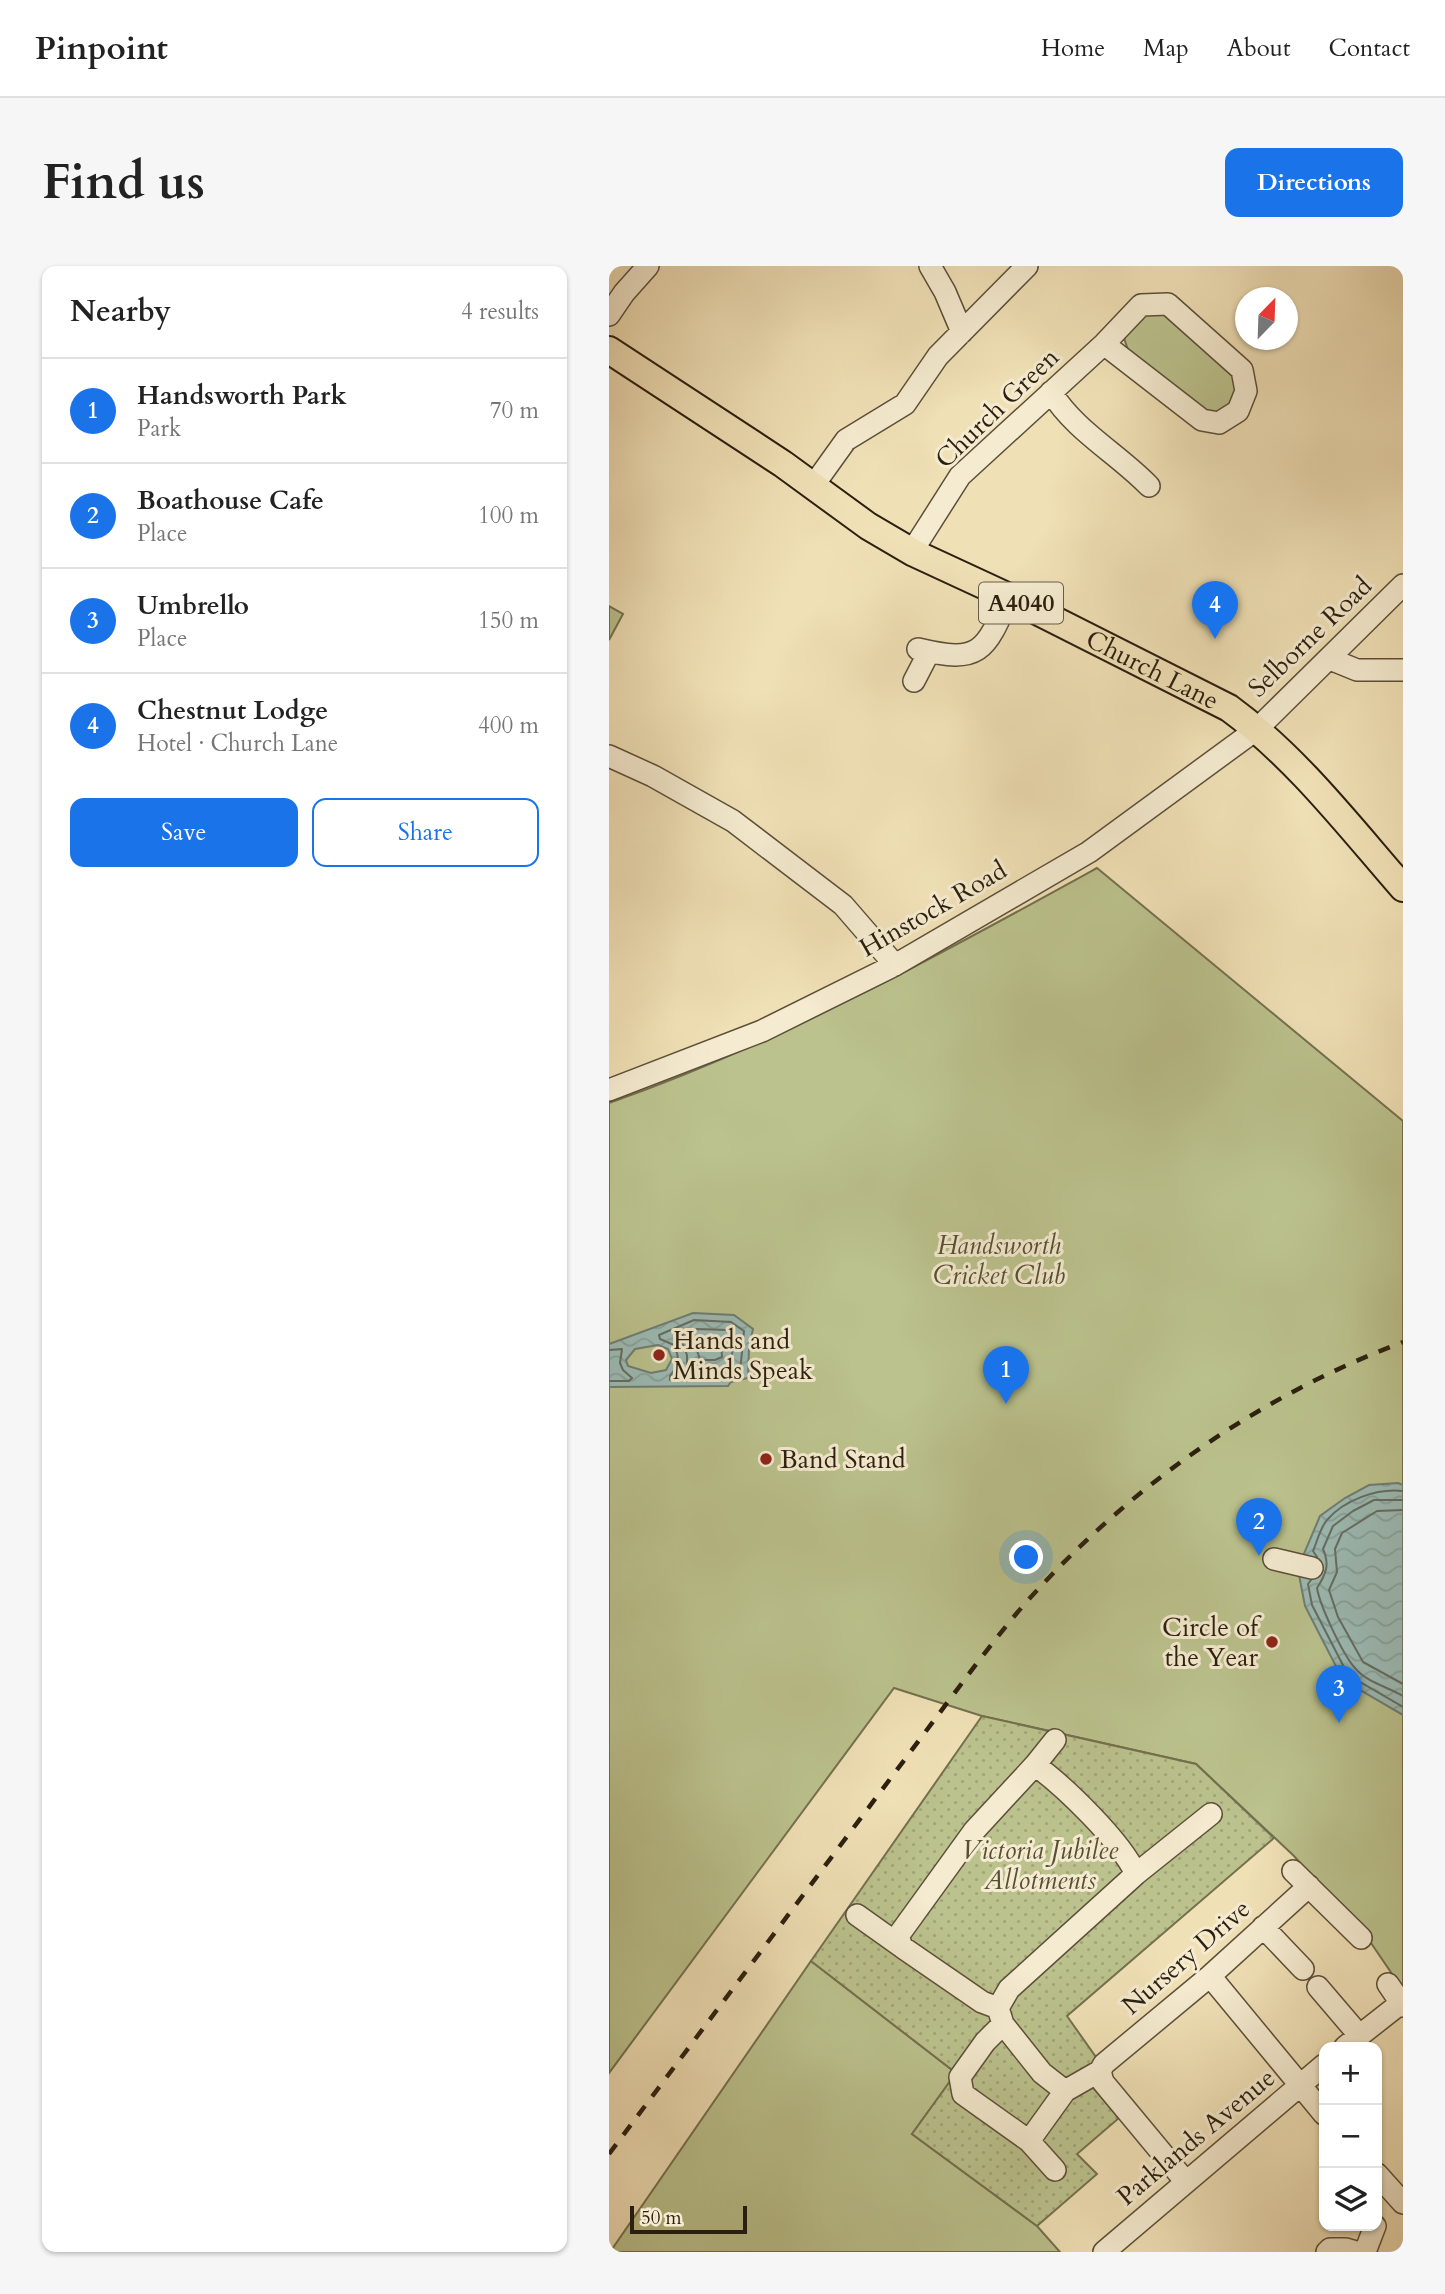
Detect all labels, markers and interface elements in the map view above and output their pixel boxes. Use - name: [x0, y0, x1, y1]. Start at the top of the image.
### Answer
- text: Pinpoint: [35, 26, 168, 71]
- text: Home: [1041, 32, 1105, 65]
- text: Map: [1143, 32, 1189, 65]
- text: About: [1227, 32, 1291, 65]
- text: Contact: [1329, 32, 1410, 65]
- button: Directions: [1225, 148, 1403, 217]
- text: Find us: [42, 149, 205, 216]
- north arrow: [1235, 287, 1298, 350]
- text: Nearby: [70, 291, 171, 332]
- text: 4 results: [461, 296, 539, 327]
- street label: Church Green: [927, 340, 1067, 476]
- text: Handsworth Park: [137, 378, 347, 413]
- text: 1: [87, 395, 99, 426]
- text: 70 m: [490, 395, 539, 426]
- text: Park: [137, 413, 181, 444]
- text: Boathouse Cafe: [137, 483, 324, 518]
- text: 2: [87, 500, 99, 531]
- text: 100 m: [478, 500, 539, 531]
- text: Place: [137, 518, 187, 549]
- street label: Selborne Road: [1240, 569, 1380, 705]
- pin: 4: [1192, 581, 1238, 639]
- road number: A4040: [979, 582, 1063, 624]
- text: Umbrello: [137, 588, 249, 623]
- text: 3: [87, 605, 99, 636]
- text: 150 m: [478, 605, 539, 636]
- street label: Church Lane: [1080, 621, 1225, 718]
- text: Place: [137, 623, 187, 654]
- text: Chestnut Lodge: [137, 693, 328, 728]
- text: 4: [87, 710, 99, 741]
- text: 400 m: [478, 710, 539, 741]
- text: Hotel · Church Lane: [137, 728, 338, 759]
- button: Save: [70, 798, 298, 867]
- button: Share: [312, 798, 539, 867]
- street label: Hinstock Road: [853, 853, 1013, 965]
- park label: Handsworth Cricket Club: [933, 1228, 1065, 1293]
- place label: Hands and Minds Speak: [673, 1323, 813, 1388]
- pin: 1: [983, 1346, 1029, 1404]
- marker: Hands and Minds Speak: [651, 1347, 667, 1363]
- place label: Band Stand: [780, 1442, 906, 1477]
- marker: Band Stand: [758, 1451, 774, 1467]
- pin: 2: [1236, 1498, 1282, 1556]
- your location: [1009, 1540, 1043, 1574]
- place label: Circle of the Year: [1162, 1610, 1262, 1675]
- marker: Circle of the Year: [1264, 1634, 1280, 1650]
- pin: 3: [1316, 1665, 1362, 1723]
- park label: Victoria Jubilee Allotments: [962, 1833, 1119, 1898]
- street label: Nursery Drive: [1114, 1891, 1258, 2023]
- map controls: [1319, 2042, 1382, 2231]
- button: +: [1319, 2042, 1382, 2105]
- street label: Parklands Avenue: [1109, 2060, 1283, 2214]
- button: −: [1319, 2105, 1382, 2168]
- button: layers: [1319, 2168, 1382, 2231]
- scale bar: [630, 2203, 747, 2235]
- text: 50 m: [641, 2205, 682, 2231]

